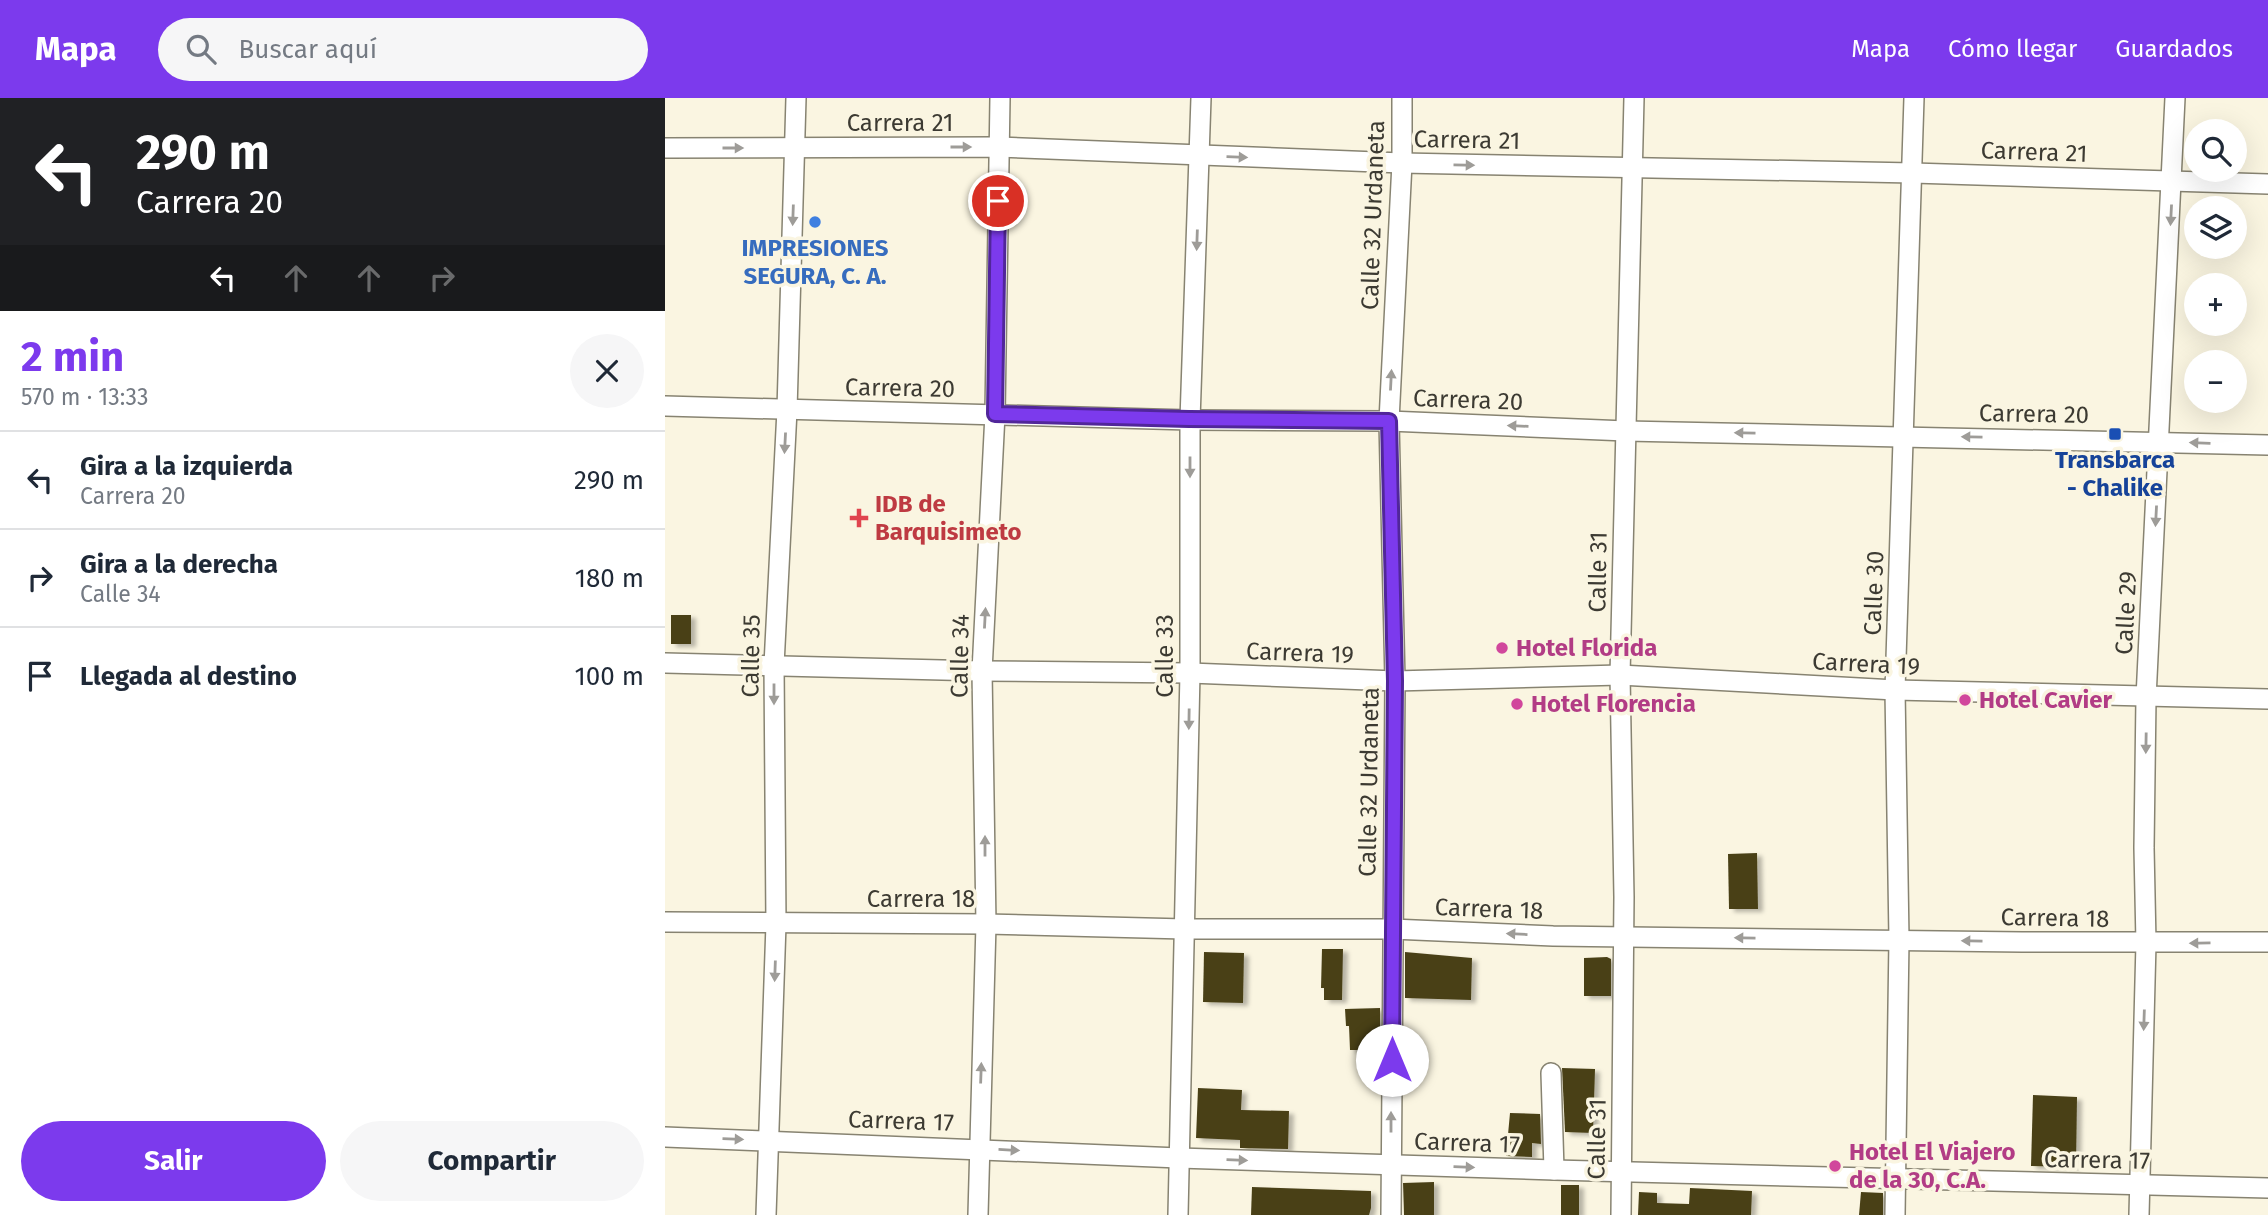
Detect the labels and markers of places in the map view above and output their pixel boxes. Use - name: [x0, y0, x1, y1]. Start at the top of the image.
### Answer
- pin: [968, 171, 1028, 231]
- marker: IMPRESIONES SEGURA, C. A.: [807, 214, 823, 230]
- place label: IMPRESIONES SEGURA, C. A.: [742, 234, 889, 290]
- marker: Transbarca - Chalike: [2107, 426, 2123, 442]
- place label: Transbarca - Chalike: [2055, 446, 2175, 502]
- place label: IDB de Barquisimeto: [875, 490, 1022, 546]
- marker: IDB de Barquisimeto: [849, 508, 869, 528]
- place label: Hotel Florida: [1516, 634, 1657, 662]
- marker: Hotel Florida: [1494, 640, 1510, 656]
- place label: Hotel Cavier: [1979, 686, 2113, 714]
- place label: Hotel Florencia: [1531, 690, 1696, 718]
- marker: Hotel Cavier: [1957, 692, 1973, 708]
- marker: Hotel Florencia: [1509, 696, 1525, 712]
- place label: Hotel El Viajero de la 30, C.A.: [1849, 1138, 2015, 1194]
- marker: Hotel El Viajero de la 30, C.A.: [1827, 1158, 1843, 1174]

